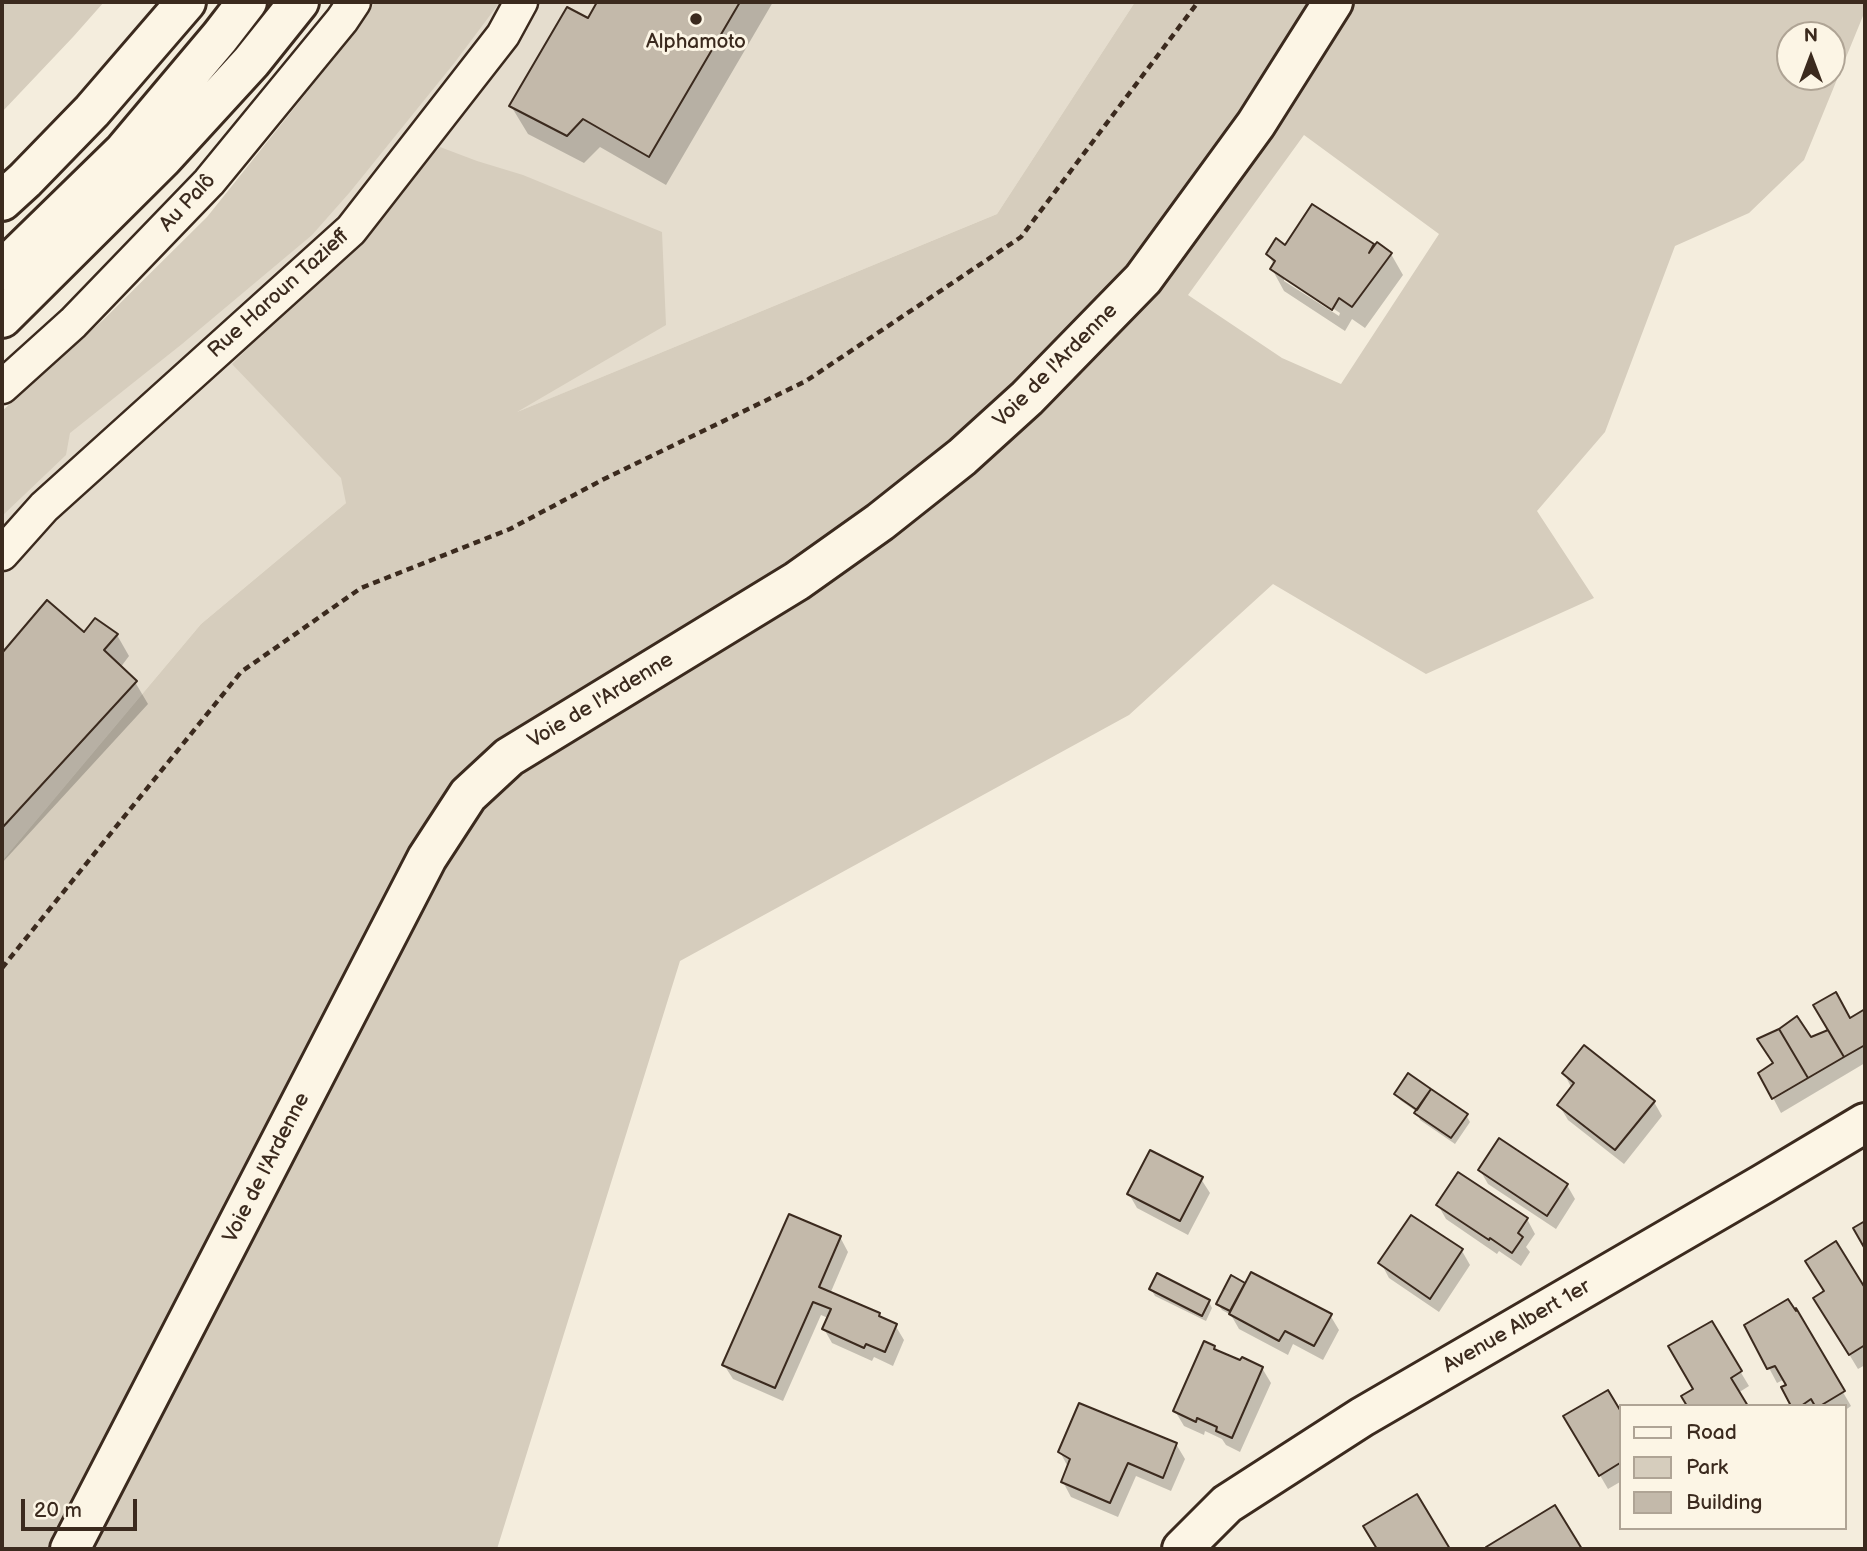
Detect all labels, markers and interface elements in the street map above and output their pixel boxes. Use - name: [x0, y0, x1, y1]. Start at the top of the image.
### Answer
- marker: Alphamoto: [688, 11, 704, 27]
- north arrow: [1776, 21, 1846, 91]
- text: N: [1804, 25, 1818, 48]
- place label: Alphamoto: [646, 30, 746, 56]
- street label: Au Palô: [155, 169, 221, 237]
- street label: Rue Haroun Tazieff: [203, 224, 355, 364]
- street label: Voie de l'Ardenne: [989, 299, 1123, 433]
- street label: Voie de l'Ardenne: [524, 648, 678, 754]
- street label: Voie de l'Ardenne: [218, 1089, 316, 1247]
- street label: Avenue Albert 1er: [1439, 1275, 1595, 1379]
- legend: [1618, 1404, 1846, 1530]
- text: Road: [1686, 1420, 1737, 1445]
- text: Park: [1686, 1455, 1728, 1480]
- scale bar: [24, 1484, 140, 1528]
- text: Building: [1686, 1490, 1762, 1515]
- text: 20 m: [34, 1498, 82, 1523]

